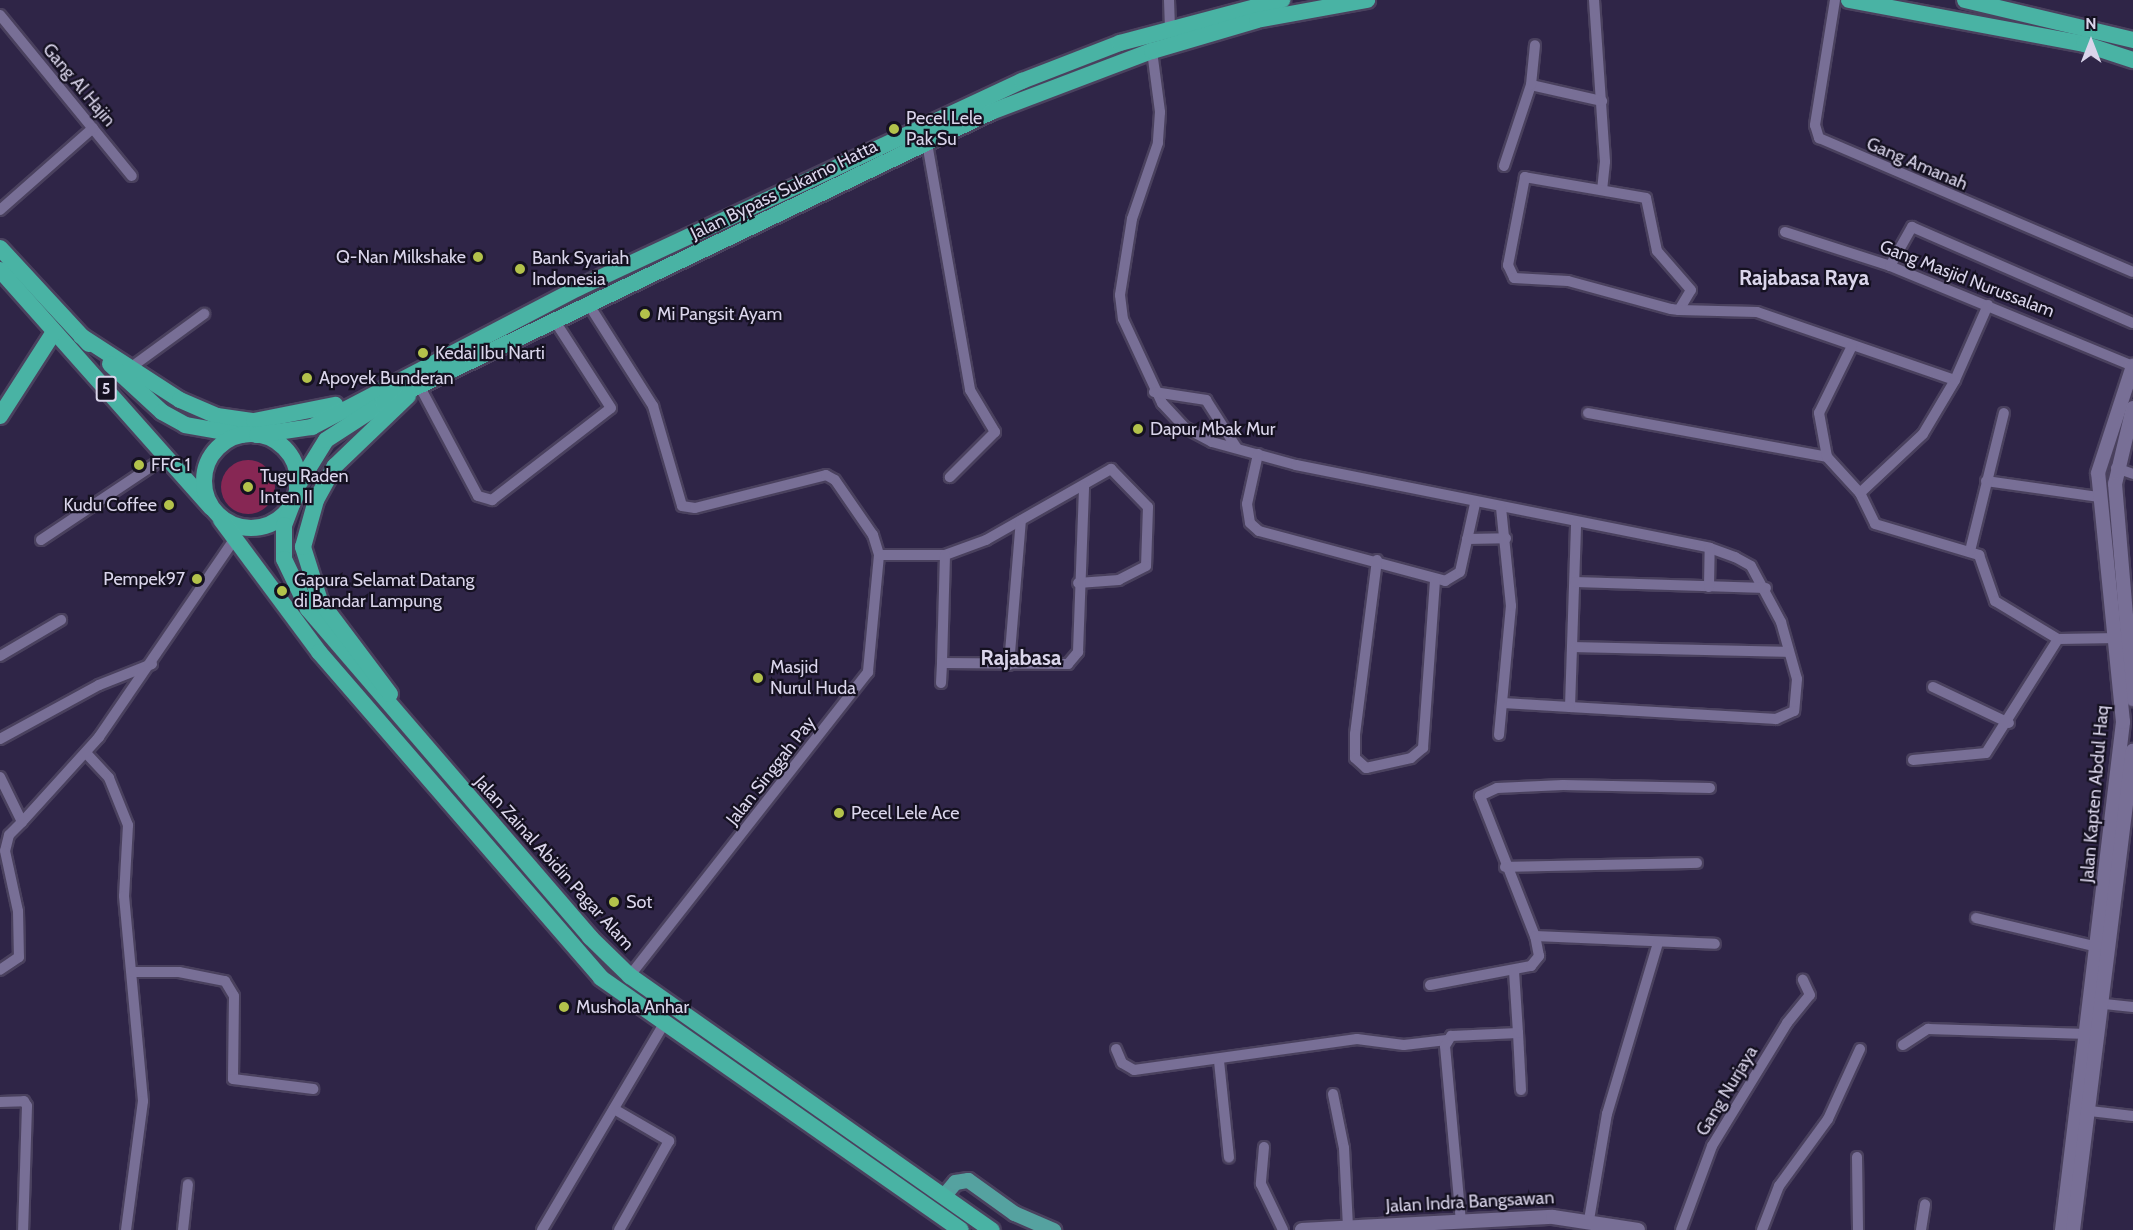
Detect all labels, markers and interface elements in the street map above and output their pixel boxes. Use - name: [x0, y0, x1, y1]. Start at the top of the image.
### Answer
- north arrow: [2061, 12, 2121, 72]
- text: N: [2085, 14, 2097, 33]
- street label: Gang Al Hajin: [38, 39, 120, 131]
- place label: Pecel Lele Pak Su: [906, 108, 982, 150]
- marker: Pecel Lele Pak Su: [887, 122, 901, 136]
- street label: Gang Amanah: [1863, 133, 1971, 195]
- street label: Jalan Bypass Sukarno Hatta: [687, 135, 881, 245]
- street label: Gang Masjid Nurussalam: [1877, 236, 2057, 322]
- place label: Q-Nan Milkshake: [336, 246, 466, 268]
- place label: Bank Syariah Indonesia: [532, 248, 629, 290]
- marker: Q-Nan Milkshake: [471, 250, 485, 264]
- marker: Bank Syariah Indonesia: [513, 262, 527, 276]
- district label: Rajabasa Raya: [1739, 265, 1869, 291]
- place label: Mi Pangsit Ayam: [657, 303, 782, 325]
- marker: Mi Pangsit Ayam: [638, 307, 652, 321]
- place label: Kedai Ibu Narti: [435, 342, 545, 364]
- marker: Kedai Ibu Narti: [416, 346, 430, 360]
- place label: Apoyek Bunderan: [319, 367, 454, 389]
- marker: Apoyek Bunderan: [300, 371, 314, 385]
- road number: 5: [96, 376, 116, 402]
- place label: Dapur Mbak Mur: [1150, 418, 1275, 440]
- marker: Dapur Mbak Mur: [1131, 422, 1145, 436]
- place label: FFC 1: [151, 454, 191, 476]
- marker: FFC 1: [132, 458, 146, 472]
- place label: Tugu Raden Inten II: [260, 466, 349, 508]
- marker: Tugu Raden Inten II: [241, 480, 255, 494]
- place label: Kudu Coffee: [64, 494, 157, 516]
- marker: Kudu Coffee: [162, 498, 176, 512]
- place label: Pempek97: [103, 568, 185, 590]
- place label: Gapura Selamat Datang di Bandar Lampung: [294, 570, 475, 612]
- marker: Pempek97: [190, 572, 204, 586]
- marker: Gapura Selamat Datang di Bandar Lampung: [275, 584, 289, 598]
- district label: Rajabasa: [981, 645, 1061, 671]
- place label: Masjid Nurul Huda: [770, 657, 856, 700]
- marker: Masjid Nurul Huda: [751, 671, 765, 685]
- street label: Jalan Kapten Abdul Haq: [2076, 704, 2114, 884]
- street label: Jalan Singgah Pay: [722, 712, 820, 830]
- street label: Jalan Zainal Abidin Pagar Alam: [470, 771, 638, 955]
- place label: Pecel Lele Ace: [851, 802, 959, 824]
- marker: Pecel Lele Ace: [832, 806, 846, 820]
- place label: Sot: [626, 891, 652, 913]
- marker: Sot: [607, 895, 621, 909]
- place label: Mushola Anhar: [576, 996, 689, 1018]
- marker: Mushola Anhar: [557, 1000, 571, 1014]
- street label: Gang Nurjaya: [1692, 1042, 1762, 1140]
- street label: Jalan Indra Bangsawan: [1385, 1187, 1555, 1217]

